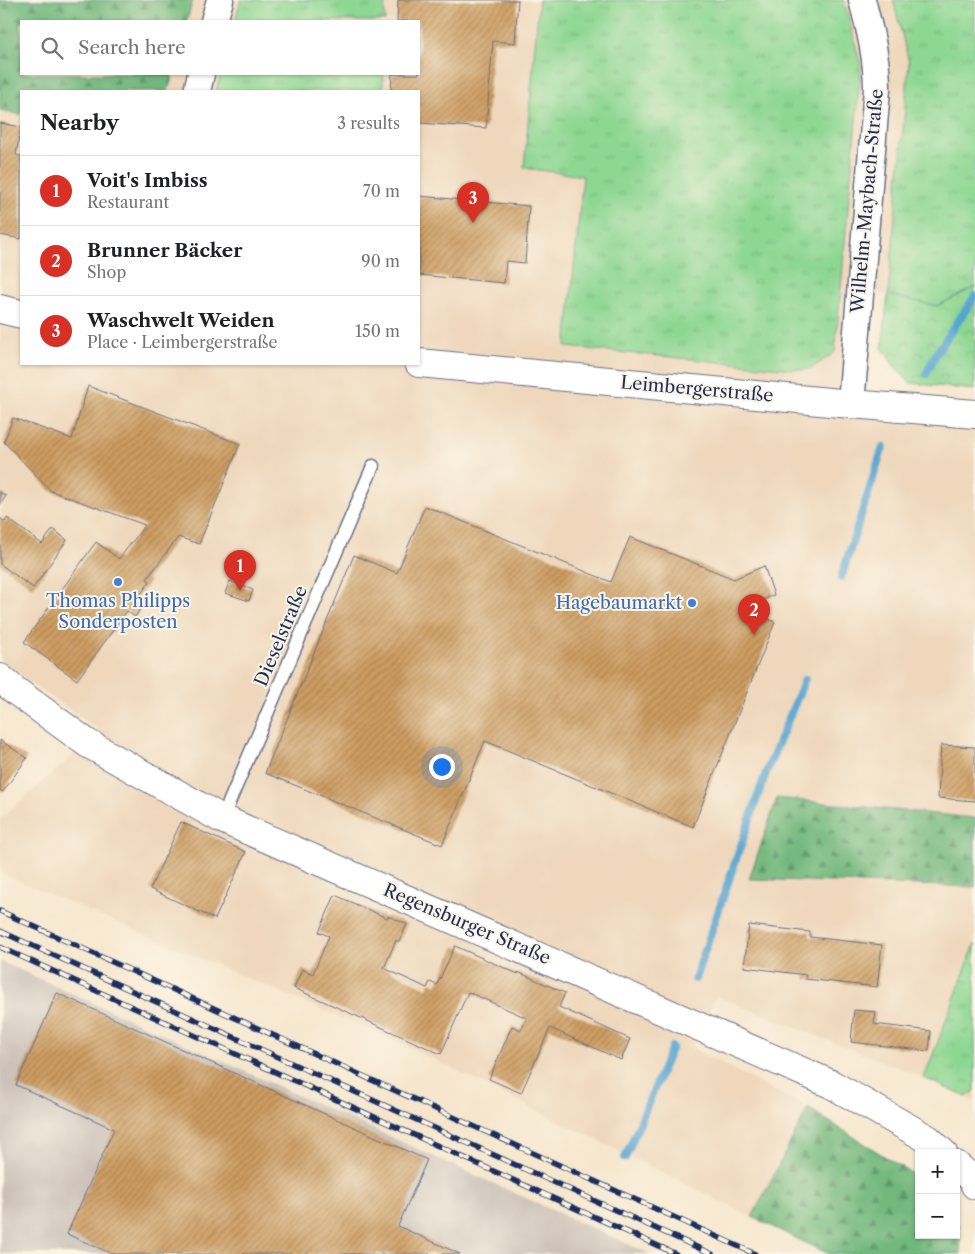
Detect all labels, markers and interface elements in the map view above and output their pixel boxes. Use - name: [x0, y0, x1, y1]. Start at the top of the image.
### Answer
- search box: [20, 20, 420, 75]
- icon: search: [38, 34, 66, 62]
- text: Search here: [78, 36, 186, 59]
- street label: Wilhelm-Maybach-Straße: [846, 88, 888, 315]
- text: Nearby: [40, 110, 119, 135]
- text: 3 results: [337, 113, 400, 133]
- text: Voit's Imbiss: [87, 169, 208, 192]
- text: 1: [52, 181, 60, 201]
- text: 70 m: [363, 181, 400, 201]
- pin: 3: [457, 182, 489, 223]
- text: Restaurant: [87, 192, 169, 212]
- text: Brunner Bäcker: [87, 239, 243, 262]
- text: 2: [51, 251, 61, 271]
- text: 90 m: [361, 251, 400, 271]
- text: Shop: [87, 262, 126, 282]
- text: Waschwelt Weiden: [87, 309, 274, 332]
- text: 3: [51, 321, 61, 341]
- text: 150 m: [355, 321, 400, 341]
- text: Place · Leimbergerstraße: [87, 332, 277, 352]
- street label: Leimbergerstraße: [620, 371, 774, 407]
- pin: 1: [224, 550, 256, 591]
- marker: Thomas Philipps Sonderposten: [112, 576, 124, 588]
- street label: Dieselstraße: [250, 582, 312, 690]
- place label: Thomas Philipps Sonderposten: [46, 590, 190, 633]
- place label: Hagebaumarkt: [556, 592, 683, 614]
- pin: 2: [738, 594, 770, 635]
- marker: Hagebaumarkt: [686, 597, 698, 609]
- your location: [429, 754, 455, 780]
- street label: Regensburger Straße: [380, 879, 554, 969]
- map controls: [915, 1149, 960, 1239]
- button: +: [915, 1149, 960, 1194]
- button: −: [915, 1194, 960, 1239]

